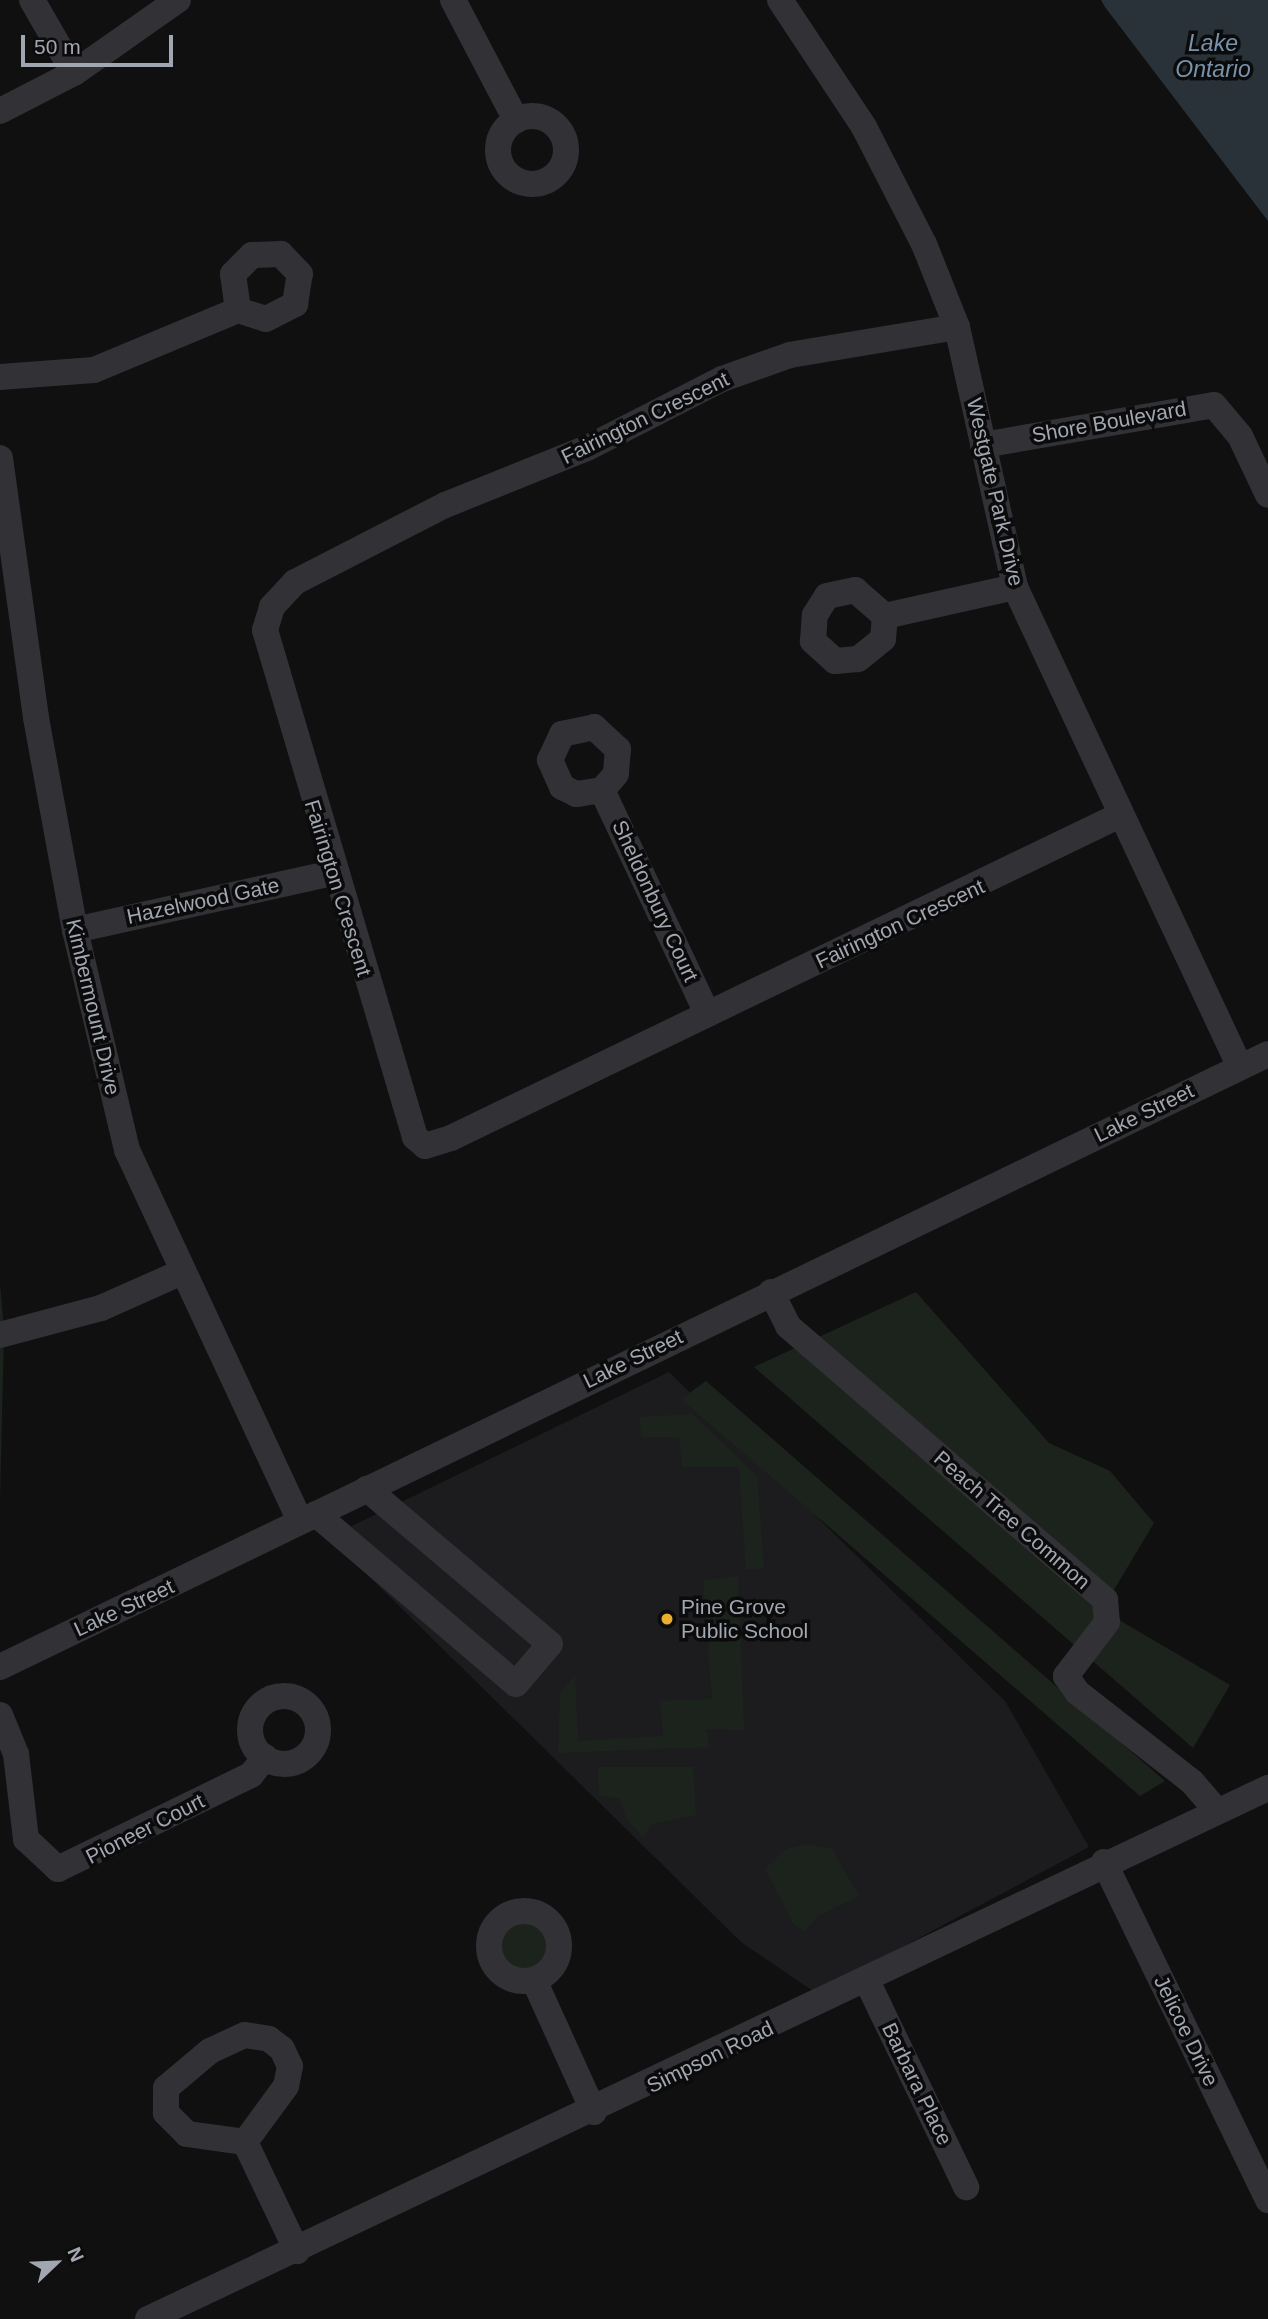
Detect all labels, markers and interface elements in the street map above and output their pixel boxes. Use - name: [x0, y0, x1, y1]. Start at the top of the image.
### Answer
- scale bar: [24, 21, 177, 65]
- water label: Lake Ontario: [1175, 29, 1251, 83]
- text: 50 m: [34, 35, 81, 58]
- street label: Fairington Crescent: [557, 367, 733, 469]
- street label: Westgate Park Drive: [961, 396, 1029, 588]
- street label: Shore Boulevard: [1030, 396, 1188, 448]
- street label: Fairington Crescent: [299, 797, 377, 979]
- street label: Sheldonbury Court: [607, 816, 703, 986]
- street label: Hazelwood Gate: [124, 873, 282, 929]
- street label: Fairington Crescent: [812, 874, 988, 974]
- street label: Kimbermount Drive: [61, 917, 125, 1097]
- street label: Lake Street: [1090, 1078, 1198, 1148]
- street label: Lake Street: [579, 1324, 687, 1394]
- street label: Peach Tree Common: [929, 1445, 1095, 1595]
- street label: Lake Street: [70, 1574, 178, 1642]
- place label: Pine Grove Public School: [681, 1594, 808, 1644]
- marker: Pine Grove Public School: [659, 1611, 675, 1627]
- street label: Pioneer Court: [82, 1788, 208, 1870]
- street label: Jelicoe Drive: [1148, 1971, 1224, 2091]
- street label: Simpson Road: [643, 2015, 777, 2099]
- street label: Barbara Place: [877, 2019, 957, 2149]
- north arrow: [21, 2228, 91, 2298]
- text: N: [63, 2244, 88, 2265]

